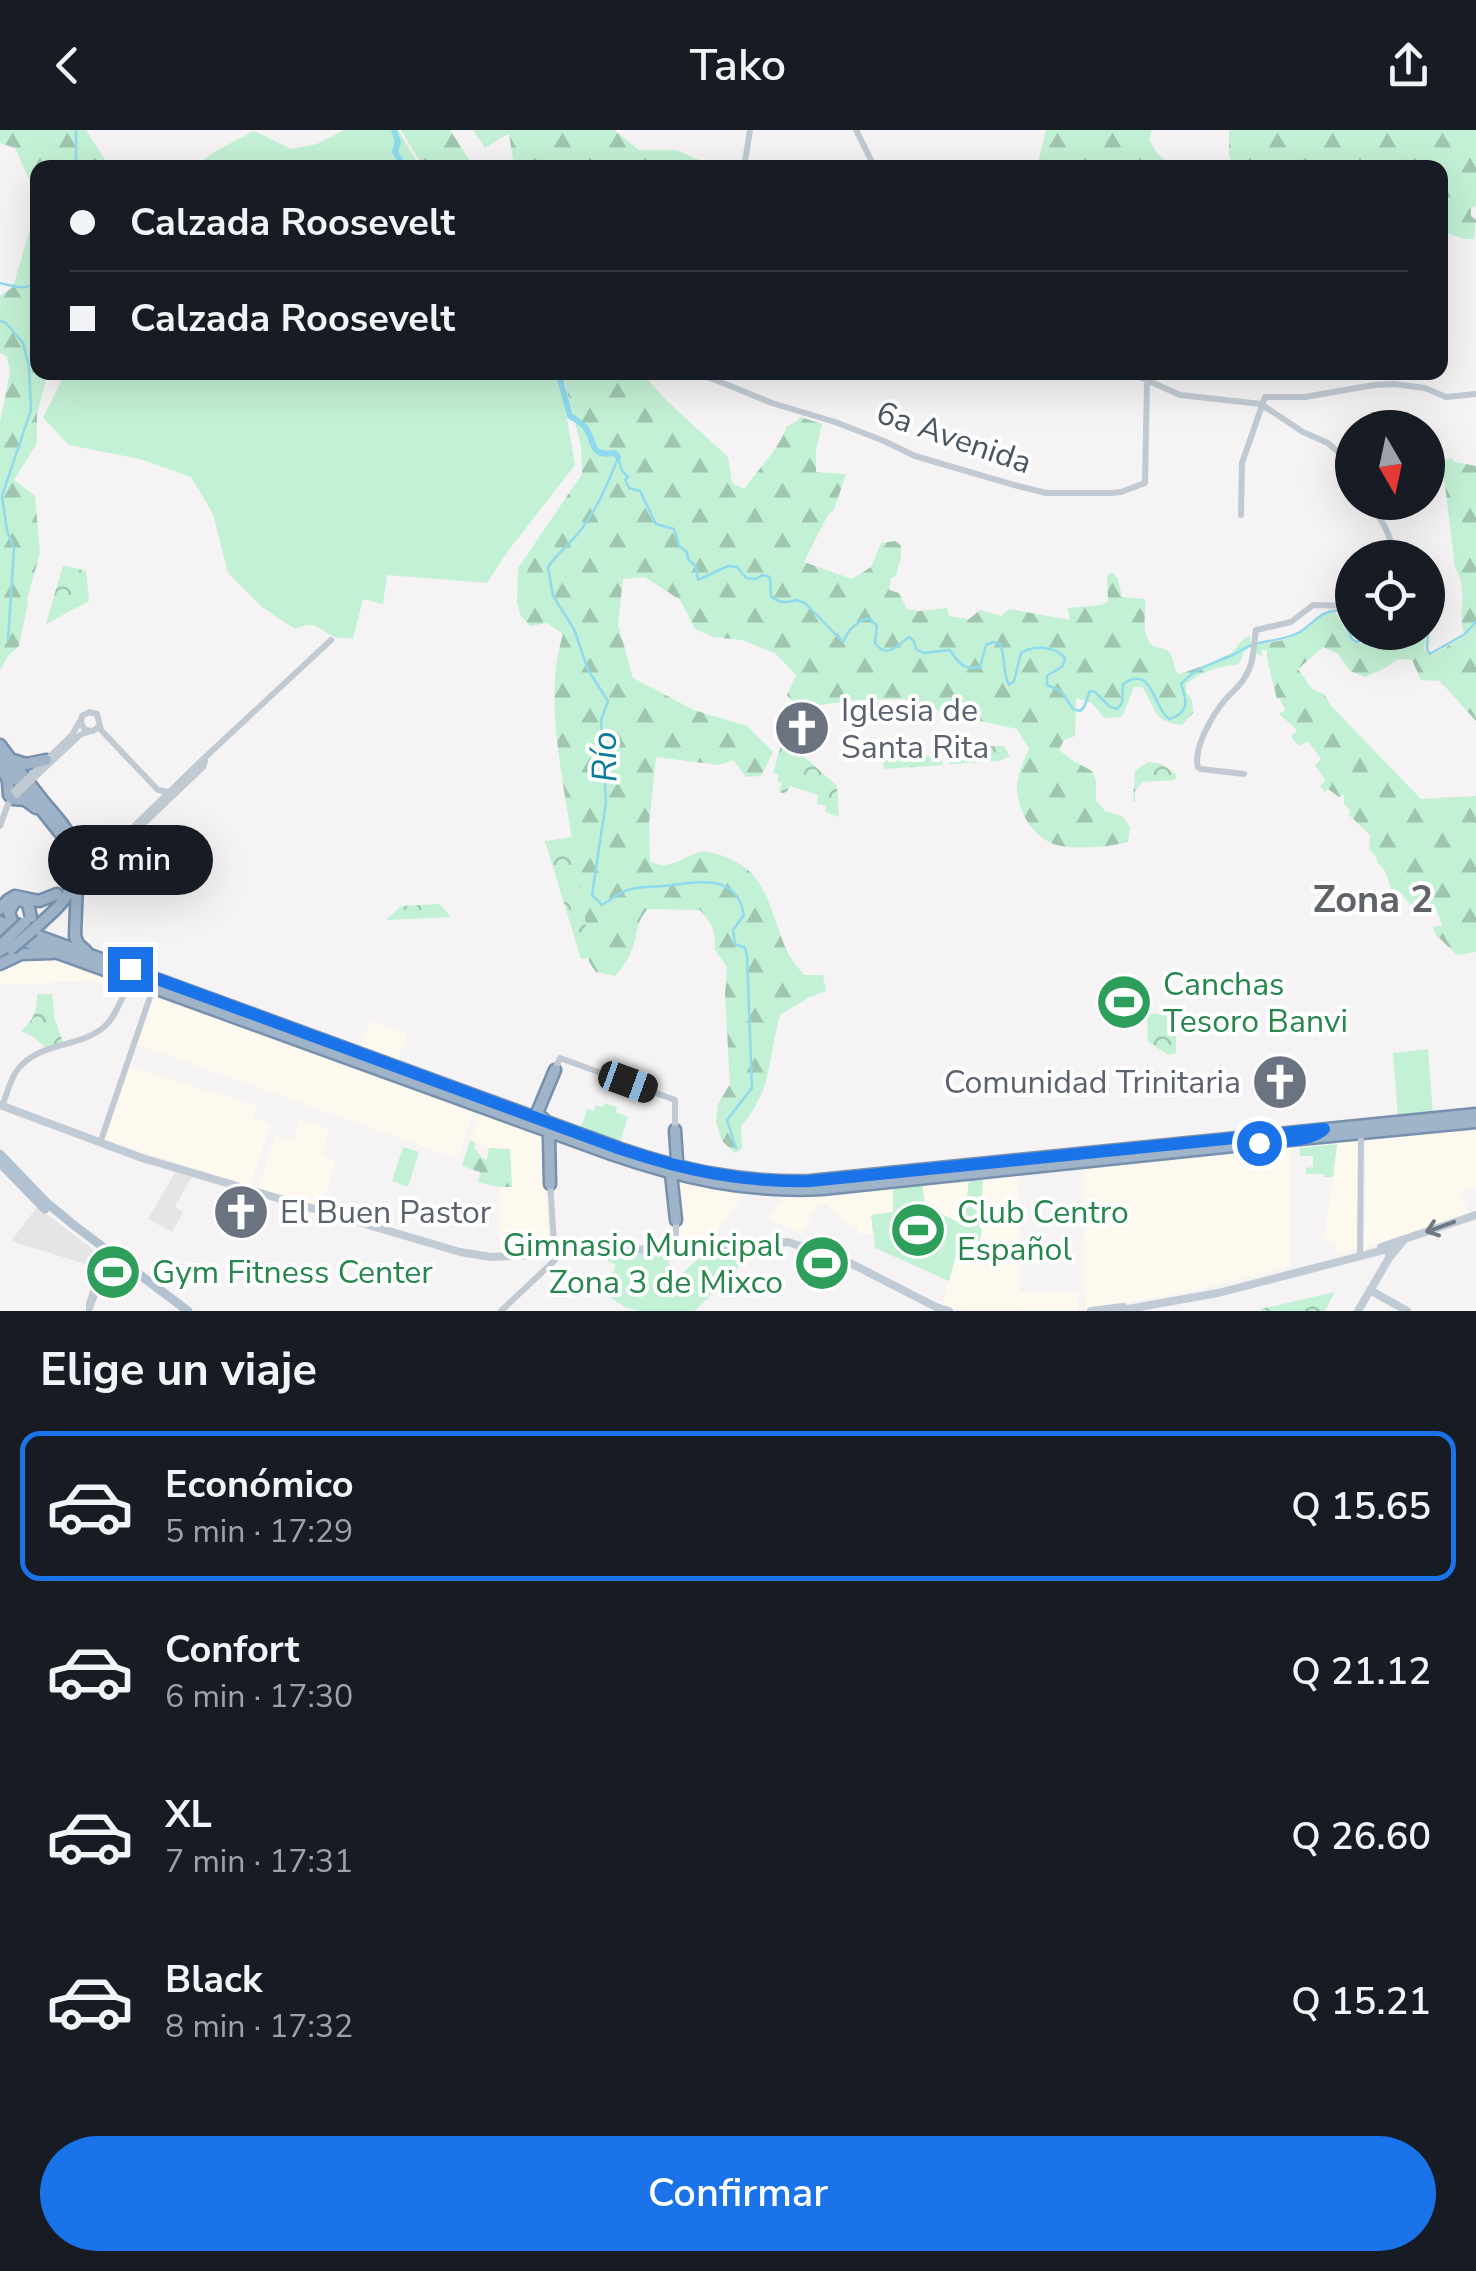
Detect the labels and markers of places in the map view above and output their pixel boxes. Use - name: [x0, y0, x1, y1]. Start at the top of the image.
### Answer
- place label: Iglesia de Santa Rita: [841, 689, 989, 769]
- church icon: Iglesia de Santa Rita: [772, 698, 832, 758]
- place label: Canchas Tesoro Banvi: [1163, 963, 1348, 1043]
- sports icon: Canchas Tesoro Banvi: [1094, 972, 1154, 1032]
- church icon: Comunidad Trinitaria: [1250, 1052, 1310, 1112]
- place label: Comunidad Trinitaria: [944, 1061, 1241, 1104]
- church icon: El Buen Pastor: [211, 1182, 271, 1242]
- place label: El Buen Pastor: [280, 1191, 492, 1234]
- place label: Club Centro Español: [957, 1191, 1129, 1271]
- sports icon: Club Centro Español: [888, 1200, 948, 1260]
- place label: Gimnasio Municipal Zona 3 de Mixco: [503, 1224, 784, 1304]
- sports icon: Gimnasio Municipal Zona 3 de Mixco: [792, 1233, 852, 1293]
- sports icon: Gym Fitness Center: [83, 1242, 143, 1302]
- place label: Gym Fitness Center: [152, 1251, 433, 1294]

